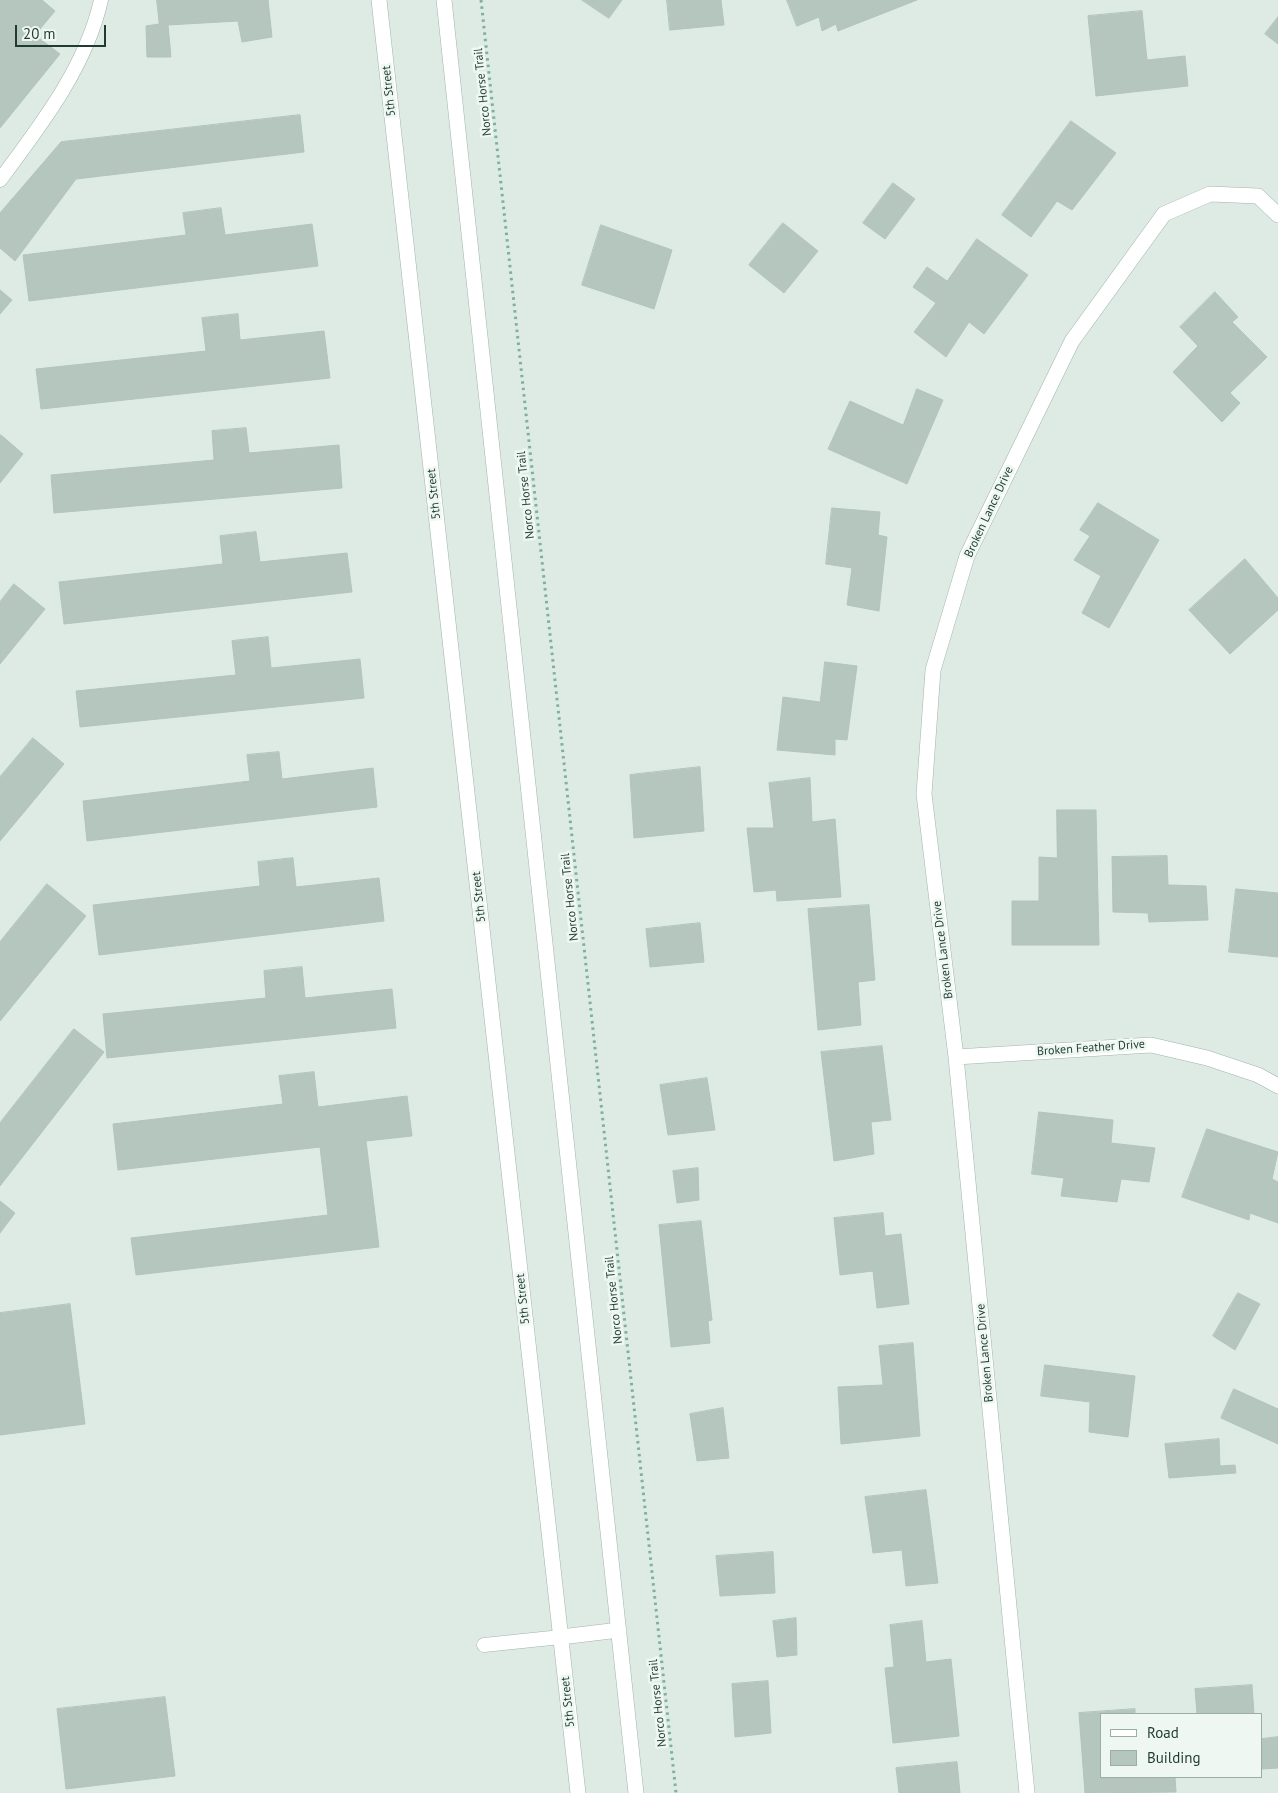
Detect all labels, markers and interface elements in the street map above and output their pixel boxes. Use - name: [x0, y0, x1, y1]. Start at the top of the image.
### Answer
- scale bar: [18, 15, 109, 47]
- text: 20 m: [23, 24, 56, 43]
- street label: Norco Horse Trail: [471, 47, 495, 137]
- street label: 5th Street: [379, 65, 399, 117]
- street label: Norco Horse Trail: [514, 450, 538, 540]
- street label: Broken Lance Drive: [962, 464, 1016, 560]
- street label: 5th Street: [424, 468, 444, 520]
- street label: Norco Horse Trail: [558, 852, 582, 942]
- street label: 5th Street: [469, 871, 489, 923]
- street label: Broken Lance Drive: [930, 900, 956, 1000]
- street label: Broken Feather Drive: [1037, 1037, 1145, 1059]
- street label: Norco Horse Trail: [602, 1255, 626, 1345]
- street label: 5th Street: [513, 1273, 533, 1325]
- street label: Broken Lance Drive: [974, 1303, 996, 1403]
- street label: Norco Horse Trail: [646, 1658, 670, 1748]
- street label: 5th Street: [558, 1676, 578, 1728]
- legend: [1100, 1713, 1263, 1778]
- text: Road: [1147, 1723, 1179, 1742]
- text: Building: [1147, 1748, 1201, 1767]

